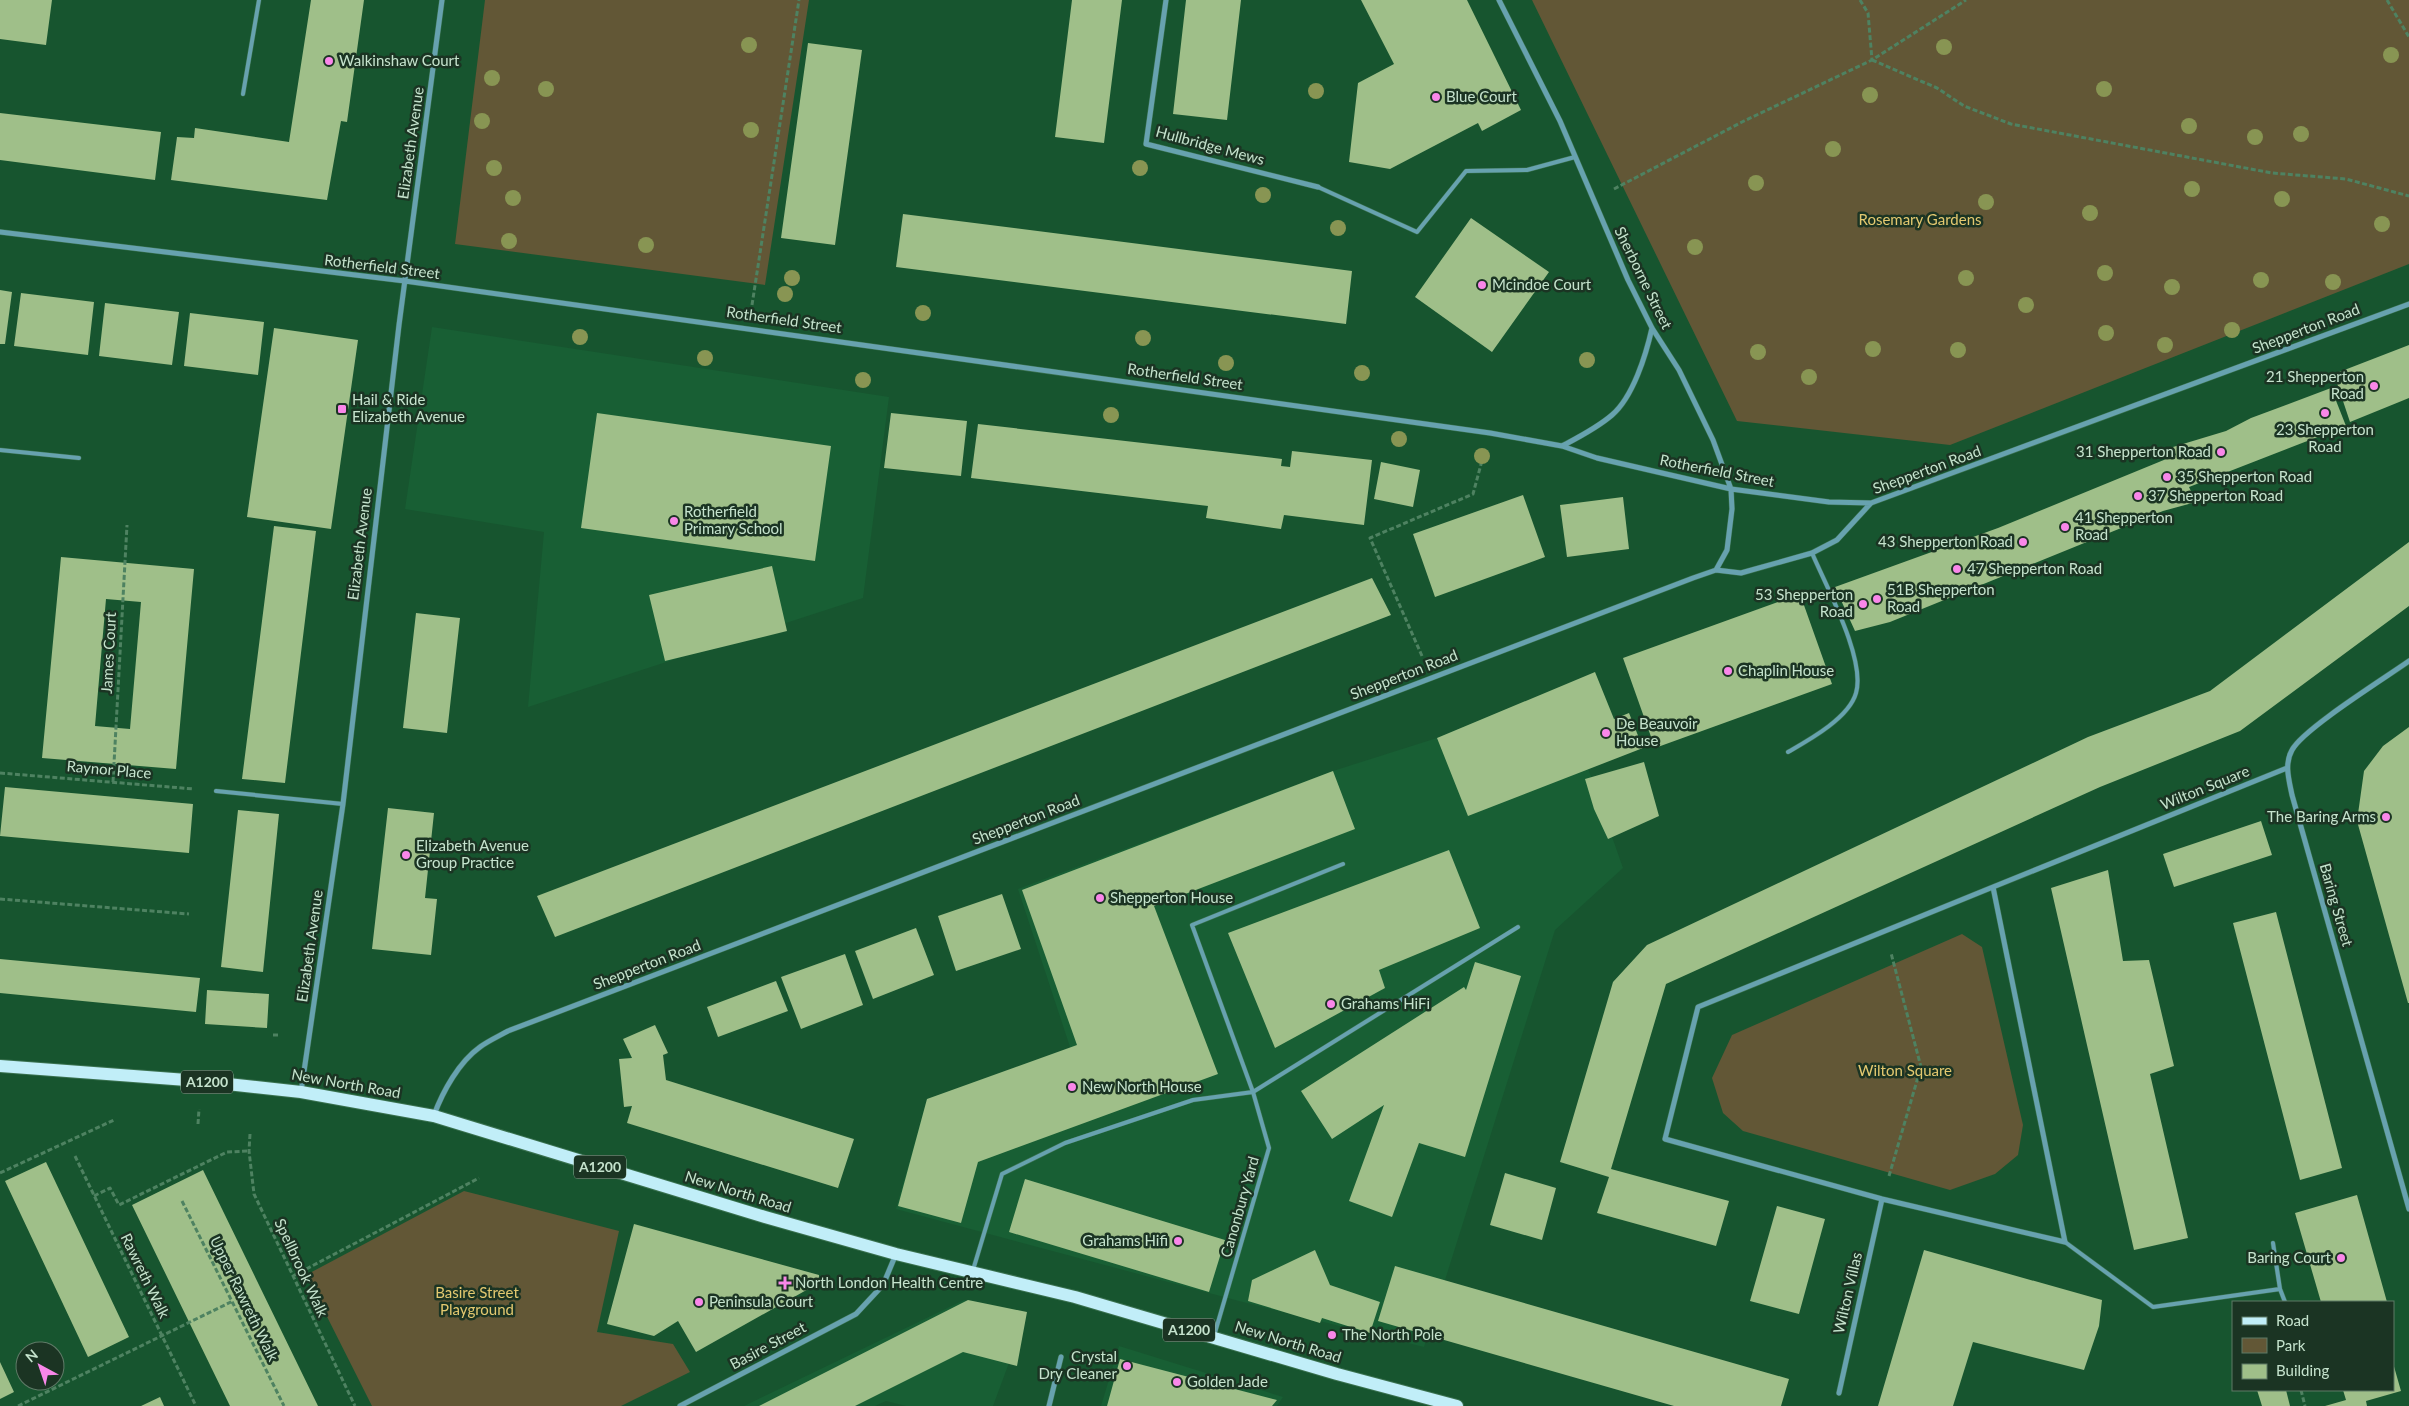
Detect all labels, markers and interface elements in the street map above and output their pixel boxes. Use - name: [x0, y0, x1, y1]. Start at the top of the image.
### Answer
- place label: Walkinshaw Court: [339, 51, 460, 69]
- marker: Walkinshaw Court: [323, 55, 335, 67]
- street label: Elizabeth Avenue: [393, 86, 427, 200]
- place label: Blue Court: [1446, 87, 1517, 105]
- marker: Blue Court: [1430, 91, 1442, 103]
- street label: Hullbridge Mews: [1154, 122, 1267, 168]
- park label: Rosemary Gardens: [1858, 210, 1982, 228]
- street label: Sherborne Street: [1611, 223, 1677, 332]
- street label: Rotherfield Street: [323, 250, 441, 282]
- place label: Mcindoe Court: [1492, 275, 1592, 293]
- marker: Mcindoe Court: [1476, 279, 1488, 291]
- street label: Shepperton Road: [2249, 299, 2362, 357]
- street label: Rotherfield Street: [725, 302, 844, 336]
- street label: Rotherfield Street: [1126, 359, 1245, 393]
- place label: 21 Shepperton Road: [2266, 367, 2364, 402]
- marker: 21 Shepperton Road: [2368, 380, 2380, 392]
- place label: Hail & Ride Elizabeth Avenue: [352, 390, 465, 425]
- marker: Hail & Ride Elizabeth Avenue: [336, 403, 348, 415]
- marker: 23 Shepperton Road: [2319, 407, 2331, 419]
- place label: 23 Shepperton Road: [2276, 420, 2374, 455]
- street label: Shepperton Road: [1870, 441, 1983, 497]
- place label: 31 Shepperton Road: [2076, 442, 2211, 460]
- marker: 31 Shepperton Road: [2215, 446, 2227, 458]
- street label: Rotherfield Street: [1658, 450, 1777, 490]
- place label: 35 Shepperton Road: [2177, 467, 2312, 485]
- marker: 35 Shepperton Road: [2161, 471, 2173, 483]
- place label: 37 Shepperton Road: [2148, 486, 2283, 504]
- street label: Elizabeth Avenue: [343, 487, 375, 601]
- marker: 37 Shepperton Road: [2132, 490, 2144, 502]
- place label: Rotherfield Primary School: [684, 502, 783, 537]
- place label: 41 Shepperton Road: [2075, 508, 2173, 543]
- marker: Rotherfield Primary School: [668, 515, 680, 527]
- marker: 41 Shepperton Road: [2059, 521, 2071, 533]
- place label: 43 Shepperton Road: [1878, 532, 2013, 550]
- marker: 43 Shepperton Road: [2017, 536, 2029, 548]
- place label: 47 Shepperton Road: [1967, 559, 2102, 577]
- marker: 47 Shepperton Road: [1951, 563, 1963, 575]
- place label: 51B Shepperton Road: [1887, 580, 1995, 615]
- place label: 53 Shepperton Road: [1755, 585, 1853, 620]
- marker: 51B Shepperton Road: [1871, 593, 1883, 605]
- marker: 53 Shepperton Road: [1857, 598, 1869, 610]
- street label: James Court: [97, 611, 119, 694]
- street label: Shepperton Road: [1347, 645, 1460, 703]
- place label: Chaplin House: [1738, 661, 1834, 679]
- marker: Chaplin House: [1722, 665, 1734, 677]
- place label: De Beauvoir House: [1616, 714, 1698, 749]
- marker: De Beauvoir House: [1600, 727, 1612, 739]
- street label: Raynor Place: [66, 756, 152, 782]
- street label: Wilton Square: [2158, 761, 2252, 813]
- street label: Shepperton Road: [969, 790, 1082, 848]
- place label: The Baring Arms: [2267, 807, 2376, 825]
- marker: The Baring Arms: [2380, 811, 2392, 823]
- place label: Elizabeth Avenue Group Practice: [416, 836, 529, 871]
- marker: Elizabeth Avenue Group Practice: [400, 849, 412, 861]
- street label: Baring Street: [2317, 861, 2358, 949]
- place label: Shepperton House: [1110, 888, 1233, 906]
- street label: Elizabeth Avenue: [292, 889, 326, 1003]
- marker: Shepperton House: [1094, 892, 1106, 904]
- street label: Shepperton Road: [590, 935, 703, 993]
- place label: Grahams HiFi: [1341, 994, 1430, 1012]
- marker: Grahams HiFi: [1325, 998, 1337, 1010]
- park label: Wilton Square: [1858, 1061, 1952, 1079]
- street label: New North Road: [290, 1065, 402, 1101]
- road number: A1200: [181, 1070, 233, 1094]
- place label: New North House: [1082, 1077, 1202, 1095]
- marker: New North House: [1066, 1081, 1078, 1093]
- street label: Canonbury Yard: [1216, 1154, 1262, 1259]
- road number: A1200: [574, 1156, 626, 1178]
- street label: New North Road: [683, 1166, 794, 1216]
- street label: Spellbrook Walk: [271, 1216, 333, 1320]
- street label: Rawreth Walk: [118, 1230, 174, 1321]
- place label: Grahams Hifi: [1082, 1231, 1168, 1249]
- street label: Upper Rawreth Walk: [207, 1233, 283, 1364]
- marker: Grahams Hifi: [1172, 1235, 1184, 1247]
- place label: Baring Court: [2247, 1248, 2332, 1266]
- street label: Wilton Villas: [1829, 1250, 1865, 1335]
- marker: Baring Court: [2335, 1252, 2347, 1264]
- place label: North London Health Centre: [795, 1273, 983, 1291]
- marker: North London Health Centre: [779, 1277, 791, 1289]
- park label: Basire Street Playground: [435, 1283, 519, 1318]
- place label: Peninsula Court: [709, 1292, 814, 1310]
- marker: Peninsula Court: [693, 1296, 705, 1308]
- legend: [2232, 1301, 2394, 1391]
- text: Road: [2276, 1311, 2309, 1329]
- street label: New North Road: [1233, 1316, 1344, 1366]
- street label: Basire Street: [726, 1317, 809, 1373]
- road number: A1200: [1163, 1318, 1215, 1342]
- place label: The North Pole: [1342, 1325, 1442, 1343]
- marker: The North Pole: [1326, 1329, 1338, 1341]
- text: Park: [2276, 1336, 2306, 1354]
- north arrow: [15, 1341, 65, 1391]
- text: N: [22, 1346, 41, 1366]
- place label: Crystal Dry Cleaner: [1038, 1347, 1118, 1382]
- marker: Crystal Dry Cleaner: [1121, 1360, 1133, 1372]
- text: Building: [2276, 1361, 2329, 1379]
- place label: Golden Jade: [1187, 1372, 1268, 1390]
- marker: Golden Jade: [1171, 1376, 1183, 1388]

